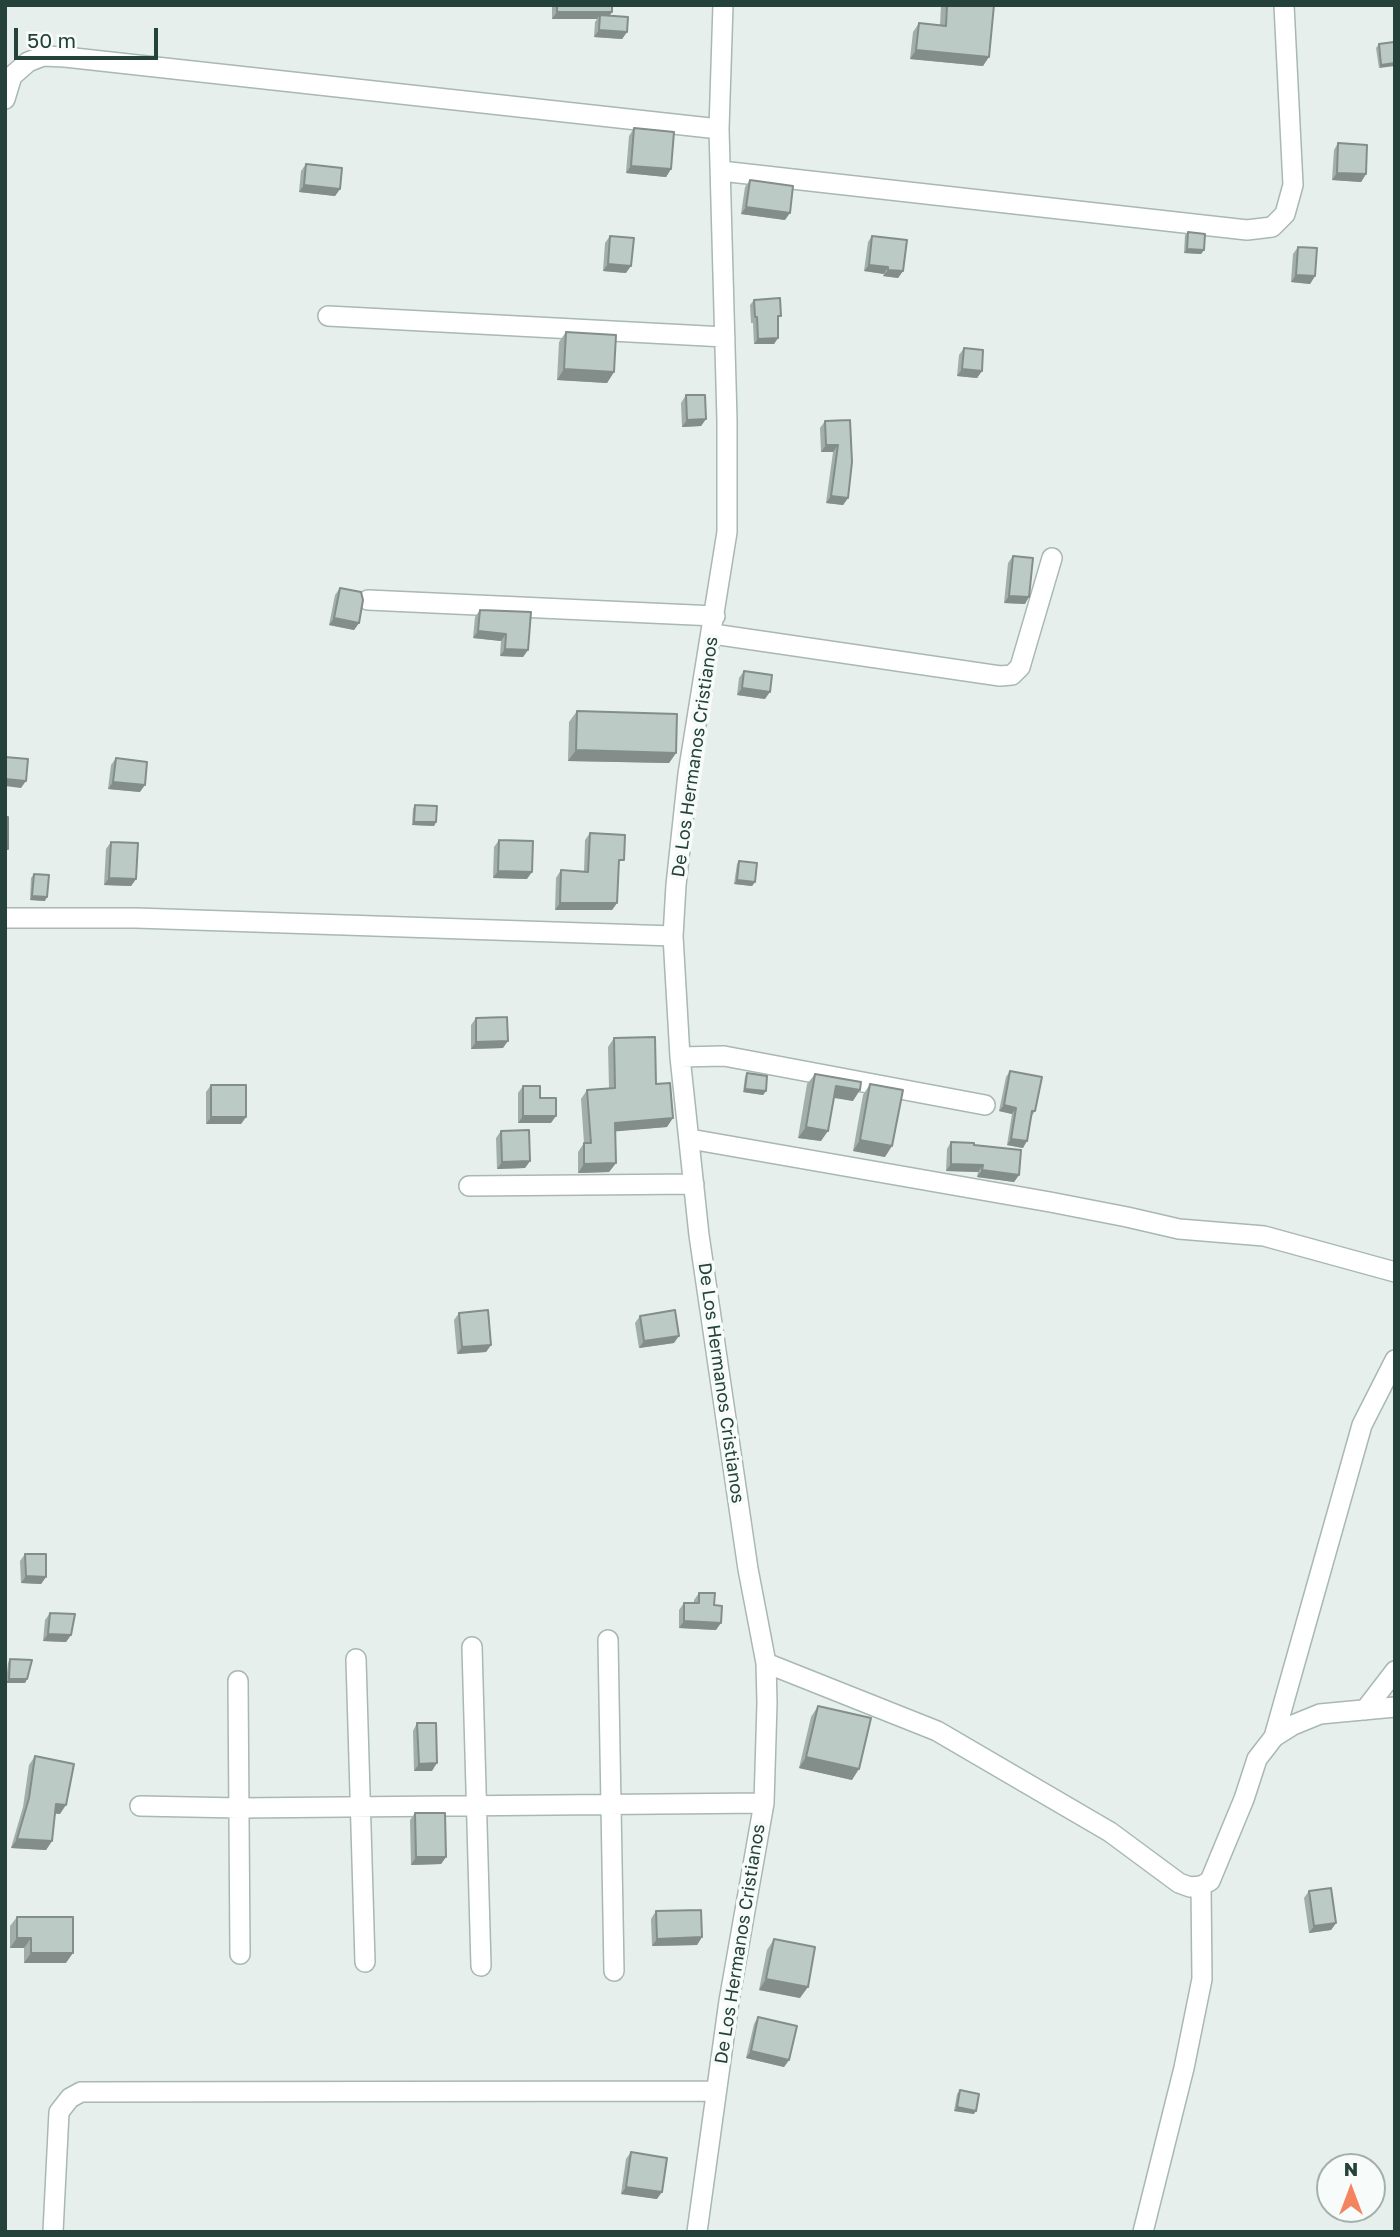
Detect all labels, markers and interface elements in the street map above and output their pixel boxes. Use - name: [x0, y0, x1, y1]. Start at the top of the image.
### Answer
- scale bar: [18, 14, 161, 58]
- text: 50 m: [27, 27, 76, 53]
- street label: De Los Hermanos Cristianos: [667, 635, 723, 879]
- street label: De Los Hermanos Cristianos: [693, 1261, 749, 1505]
- street label: De Los Hermanos Cristianos: [710, 1822, 770, 2066]
- north arrow: [1316, 2153, 1386, 2223]
- text: N: [1344, 2157, 1358, 2180]

